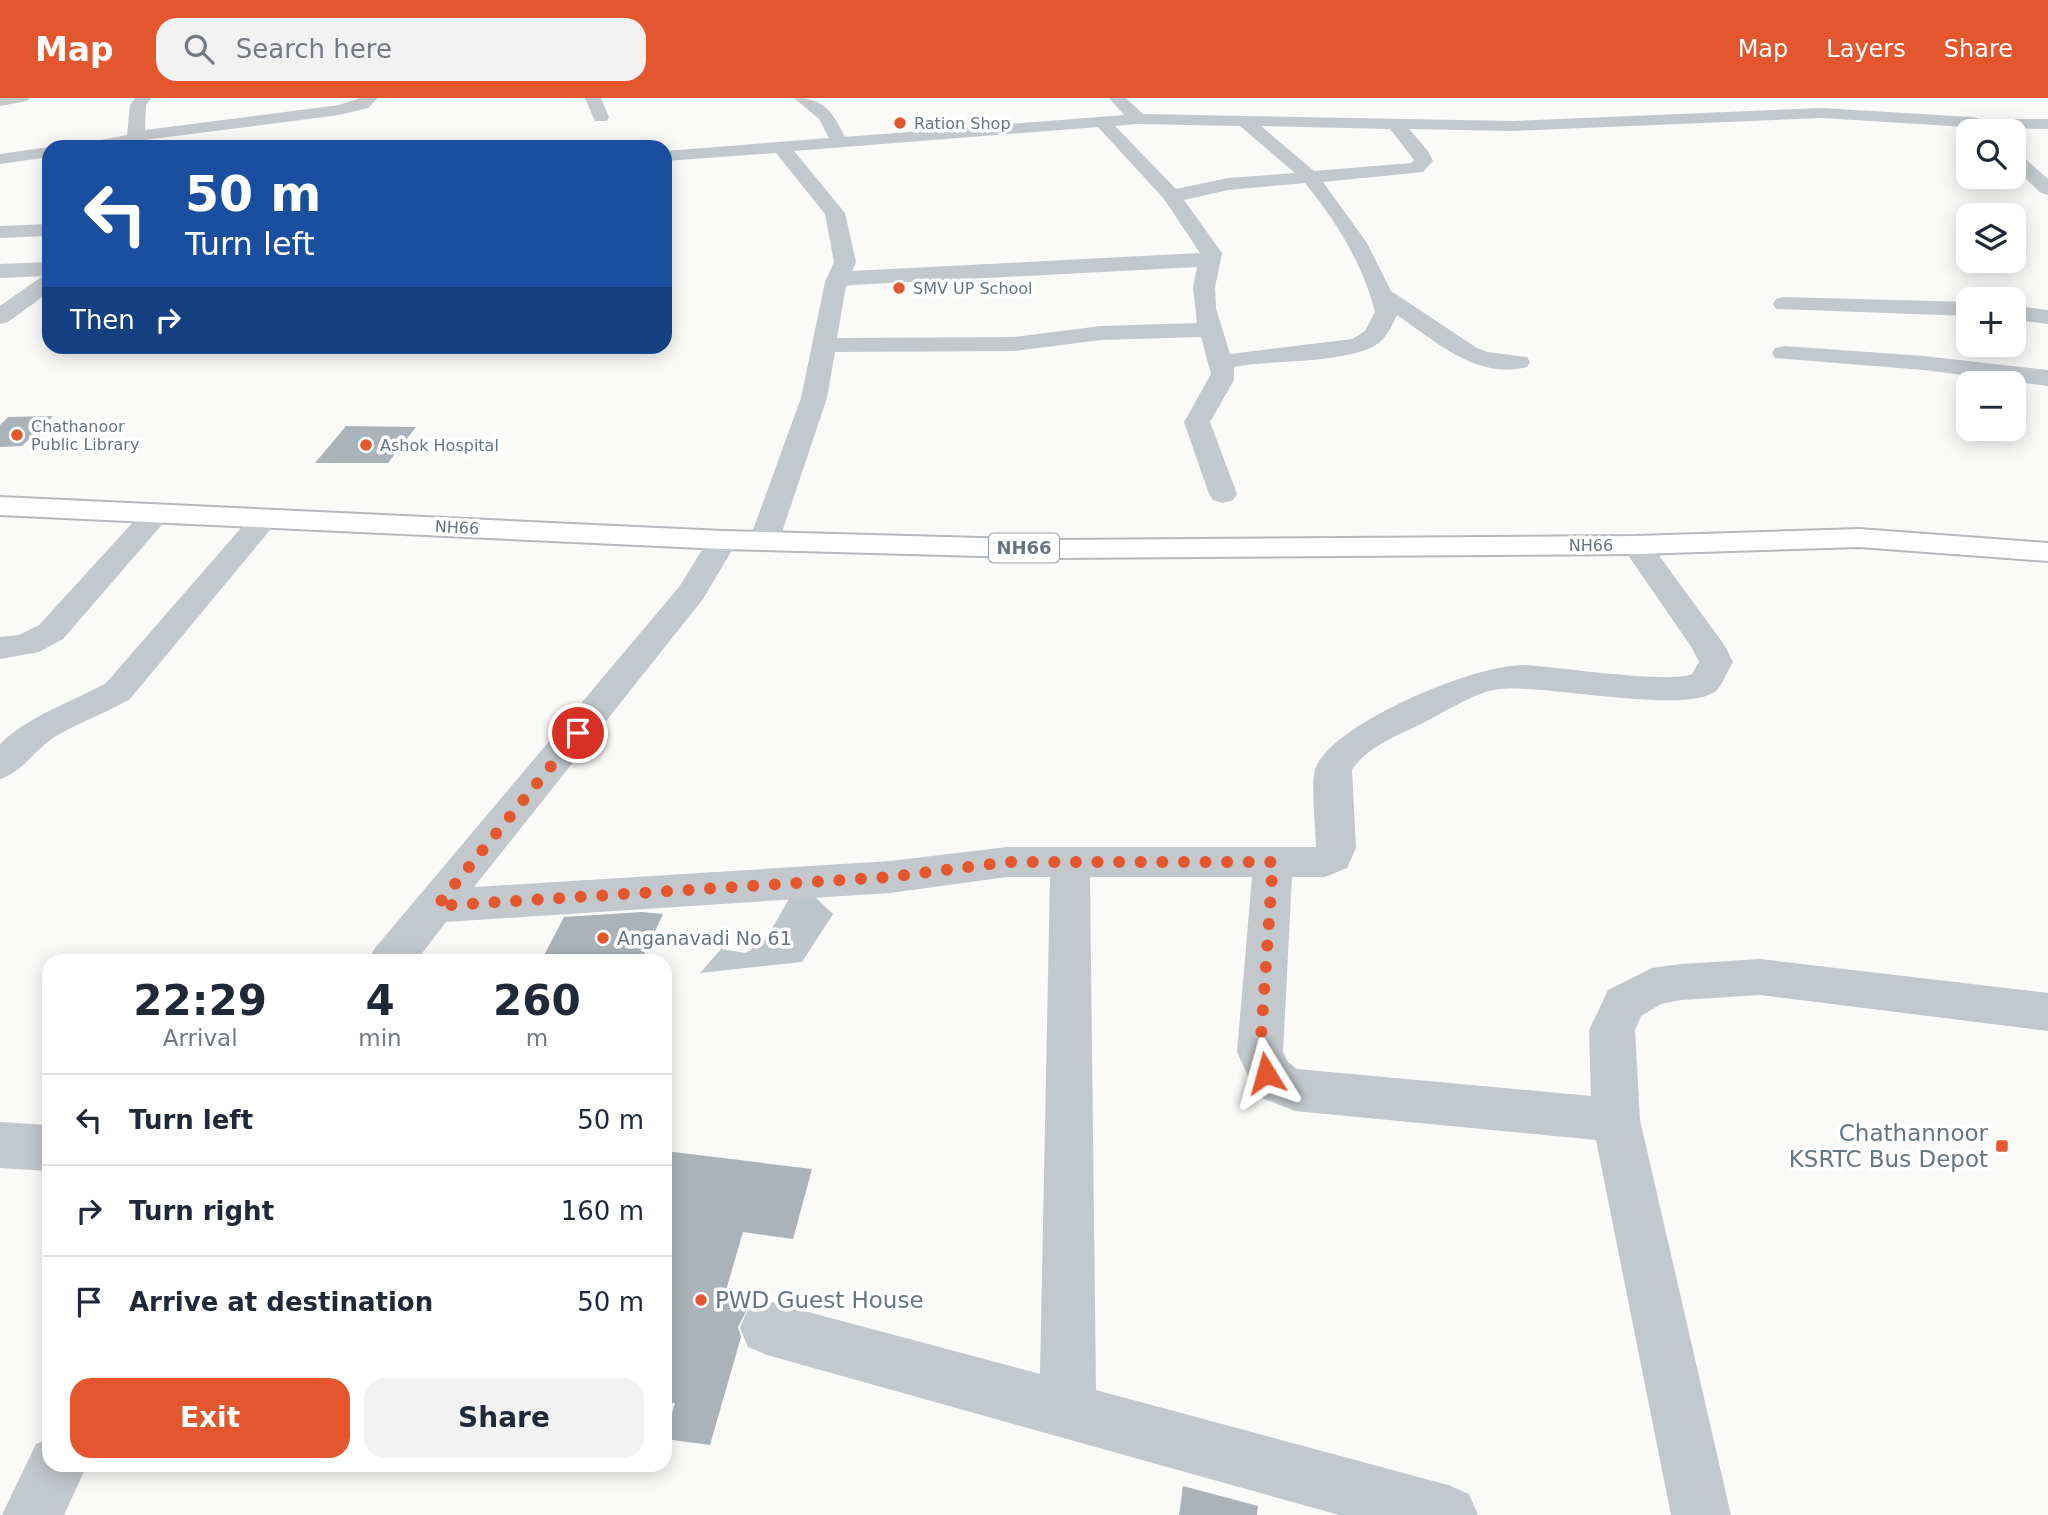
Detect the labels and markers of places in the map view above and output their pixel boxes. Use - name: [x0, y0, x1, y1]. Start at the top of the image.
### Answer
- place label: Ration Shop: [914, 114, 1011, 133]
- marker: Ration Shop: [892, 115, 908, 131]
- place label: SMV UP School: [913, 279, 1033, 298]
- marker: SMV UP School: [891, 280, 907, 296]
- place label: Chathanoor Public Library: [31, 417, 139, 454]
- marker: Chathanoor Public Library: [9, 427, 25, 443]
- place label: Ashok Hospital: [380, 436, 499, 455]
- marker: Ashok Hospital: [358, 437, 374, 453]
- pin: [548, 703, 608, 763]
- place label: Anganavadi No 61: [617, 927, 792, 949]
- marker: Anganavadi No 61: [595, 930, 611, 946]
- place label: Chathannoor KSRTC Bus Depot: [1789, 1120, 1989, 1172]
- marker: Chathannoor KSRTC Bus Depot: [1994, 1138, 2010, 1154]
- place label: PWD Guest House: [715, 1287, 924, 1313]
- marker: PWD Guest House: [693, 1292, 709, 1308]

